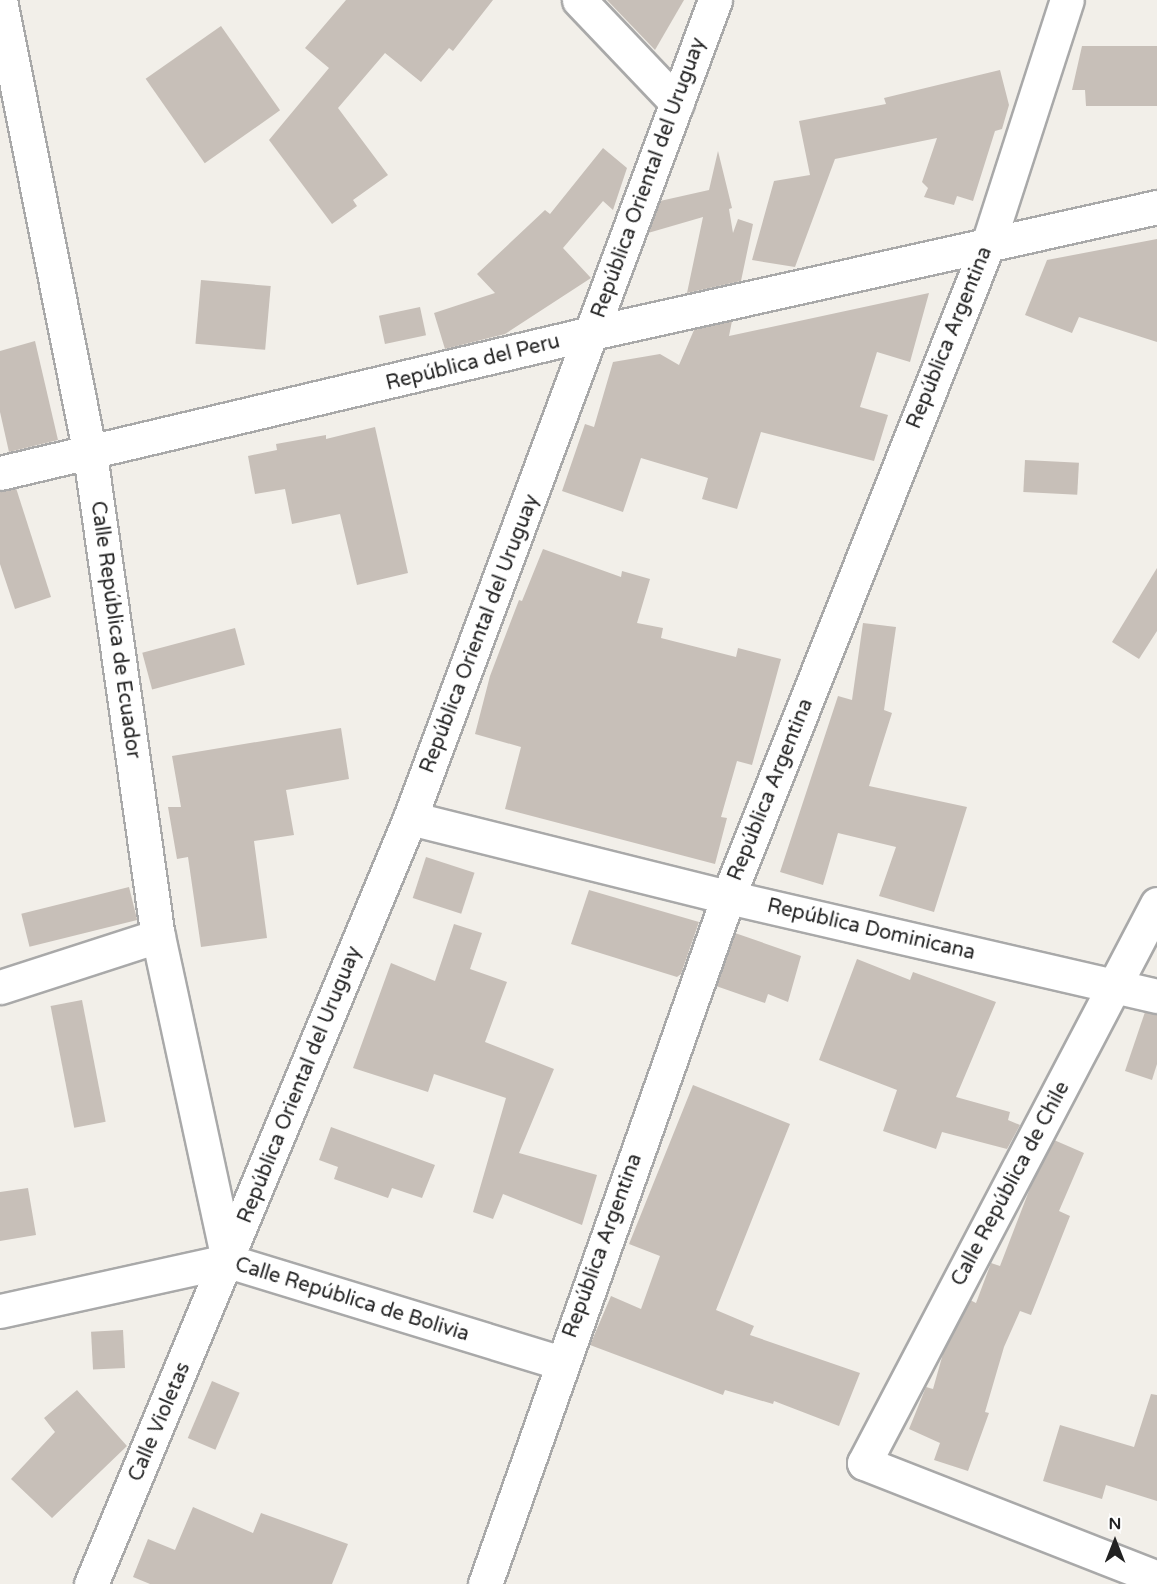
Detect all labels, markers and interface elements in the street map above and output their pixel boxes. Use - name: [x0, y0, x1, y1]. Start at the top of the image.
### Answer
- street label: República Oriental del Uruguay: [587, 35, 711, 321]
- street label: República Argentina: [903, 244, 997, 432]
- street label: República del Peru: [384, 330, 562, 396]
- street label: República Oriental del Uruguay: [416, 491, 544, 777]
- street label: Calle República de Ecuador: [85, 500, 145, 760]
- street label: República Argentina: [724, 696, 818, 884]
- street label: República Dominicana: [765, 894, 977, 966]
- street label: República Oriental del Uruguay: [233, 943, 367, 1227]
- street label: Calle República de Chile: [947, 1078, 1075, 1290]
- street label: República Argentina: [559, 1151, 647, 1341]
- street label: Calle República de Bolivia: [232, 1253, 472, 1347]
- street label: Calle Violetas: [124, 1359, 196, 1485]
- north arrow: [1085, 1512, 1145, 1572]
- text: N: [1109, 1514, 1121, 1534]

